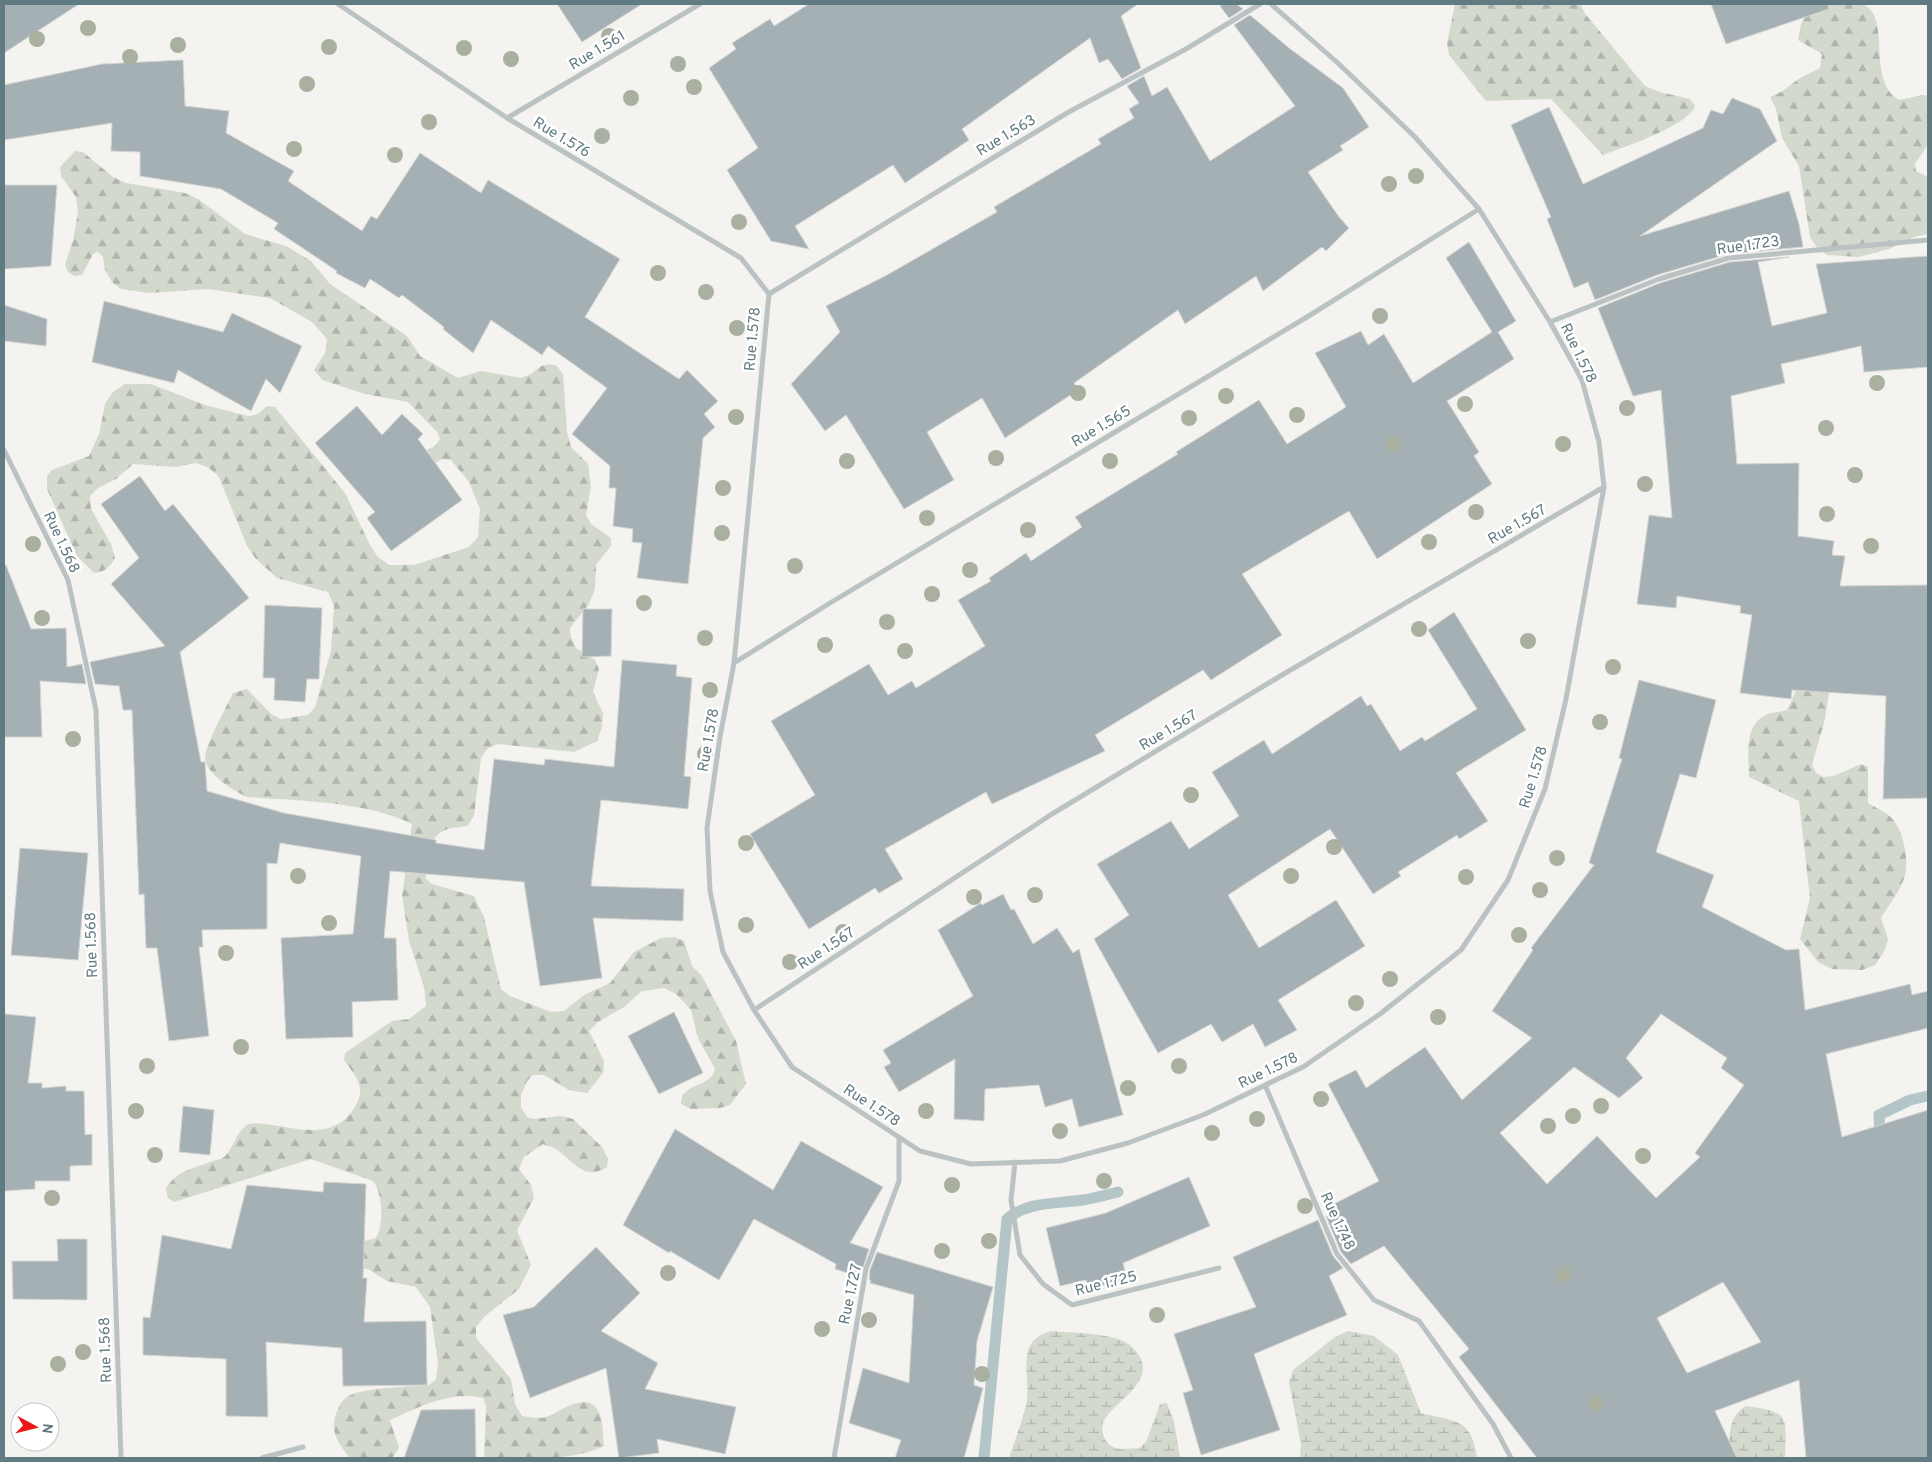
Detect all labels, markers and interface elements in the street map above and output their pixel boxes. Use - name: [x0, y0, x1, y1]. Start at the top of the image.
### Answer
- street label: Rue 1.561: [566, 27, 629, 76]
- street label: Rue 1.563: [974, 111, 1040, 161]
- street label: Rue 1.576: [529, 114, 593, 163]
- street label: Rue 1.723: [1716, 233, 1781, 260]
- street label: Rue 1.578: [741, 306, 766, 372]
- street label: Rue 1.578: [1555, 321, 1600, 387]
- street label: Rue 1.565: [1069, 402, 1135, 452]
- street label: Rue 1.567: [1485, 501, 1551, 550]
- street label: Rue 1.568: [38, 509, 83, 577]
- street label: Rue 1.567: [1136, 706, 1201, 756]
- street label: Rue 1.578: [695, 707, 724, 774]
- street label: Rue 1.578: [1516, 744, 1553, 811]
- street label: Rue 1.568: [82, 912, 103, 978]
- street label: Rue 1.567: [795, 924, 859, 975]
- street label: Rue 1.578: [1236, 1049, 1302, 1094]
- street label: Rue 1.578: [839, 1081, 903, 1132]
- street label: Rue 1.748: [1315, 1190, 1358, 1254]
- street label: Rue 1.727: [836, 1262, 867, 1326]
- street label: Rue 1.725: [1073, 1268, 1139, 1301]
- street label: Rue 1.568: [96, 1317, 117, 1383]
- north arrow: [10, 1402, 60, 1452]
- text: N: [37, 1422, 55, 1434]

